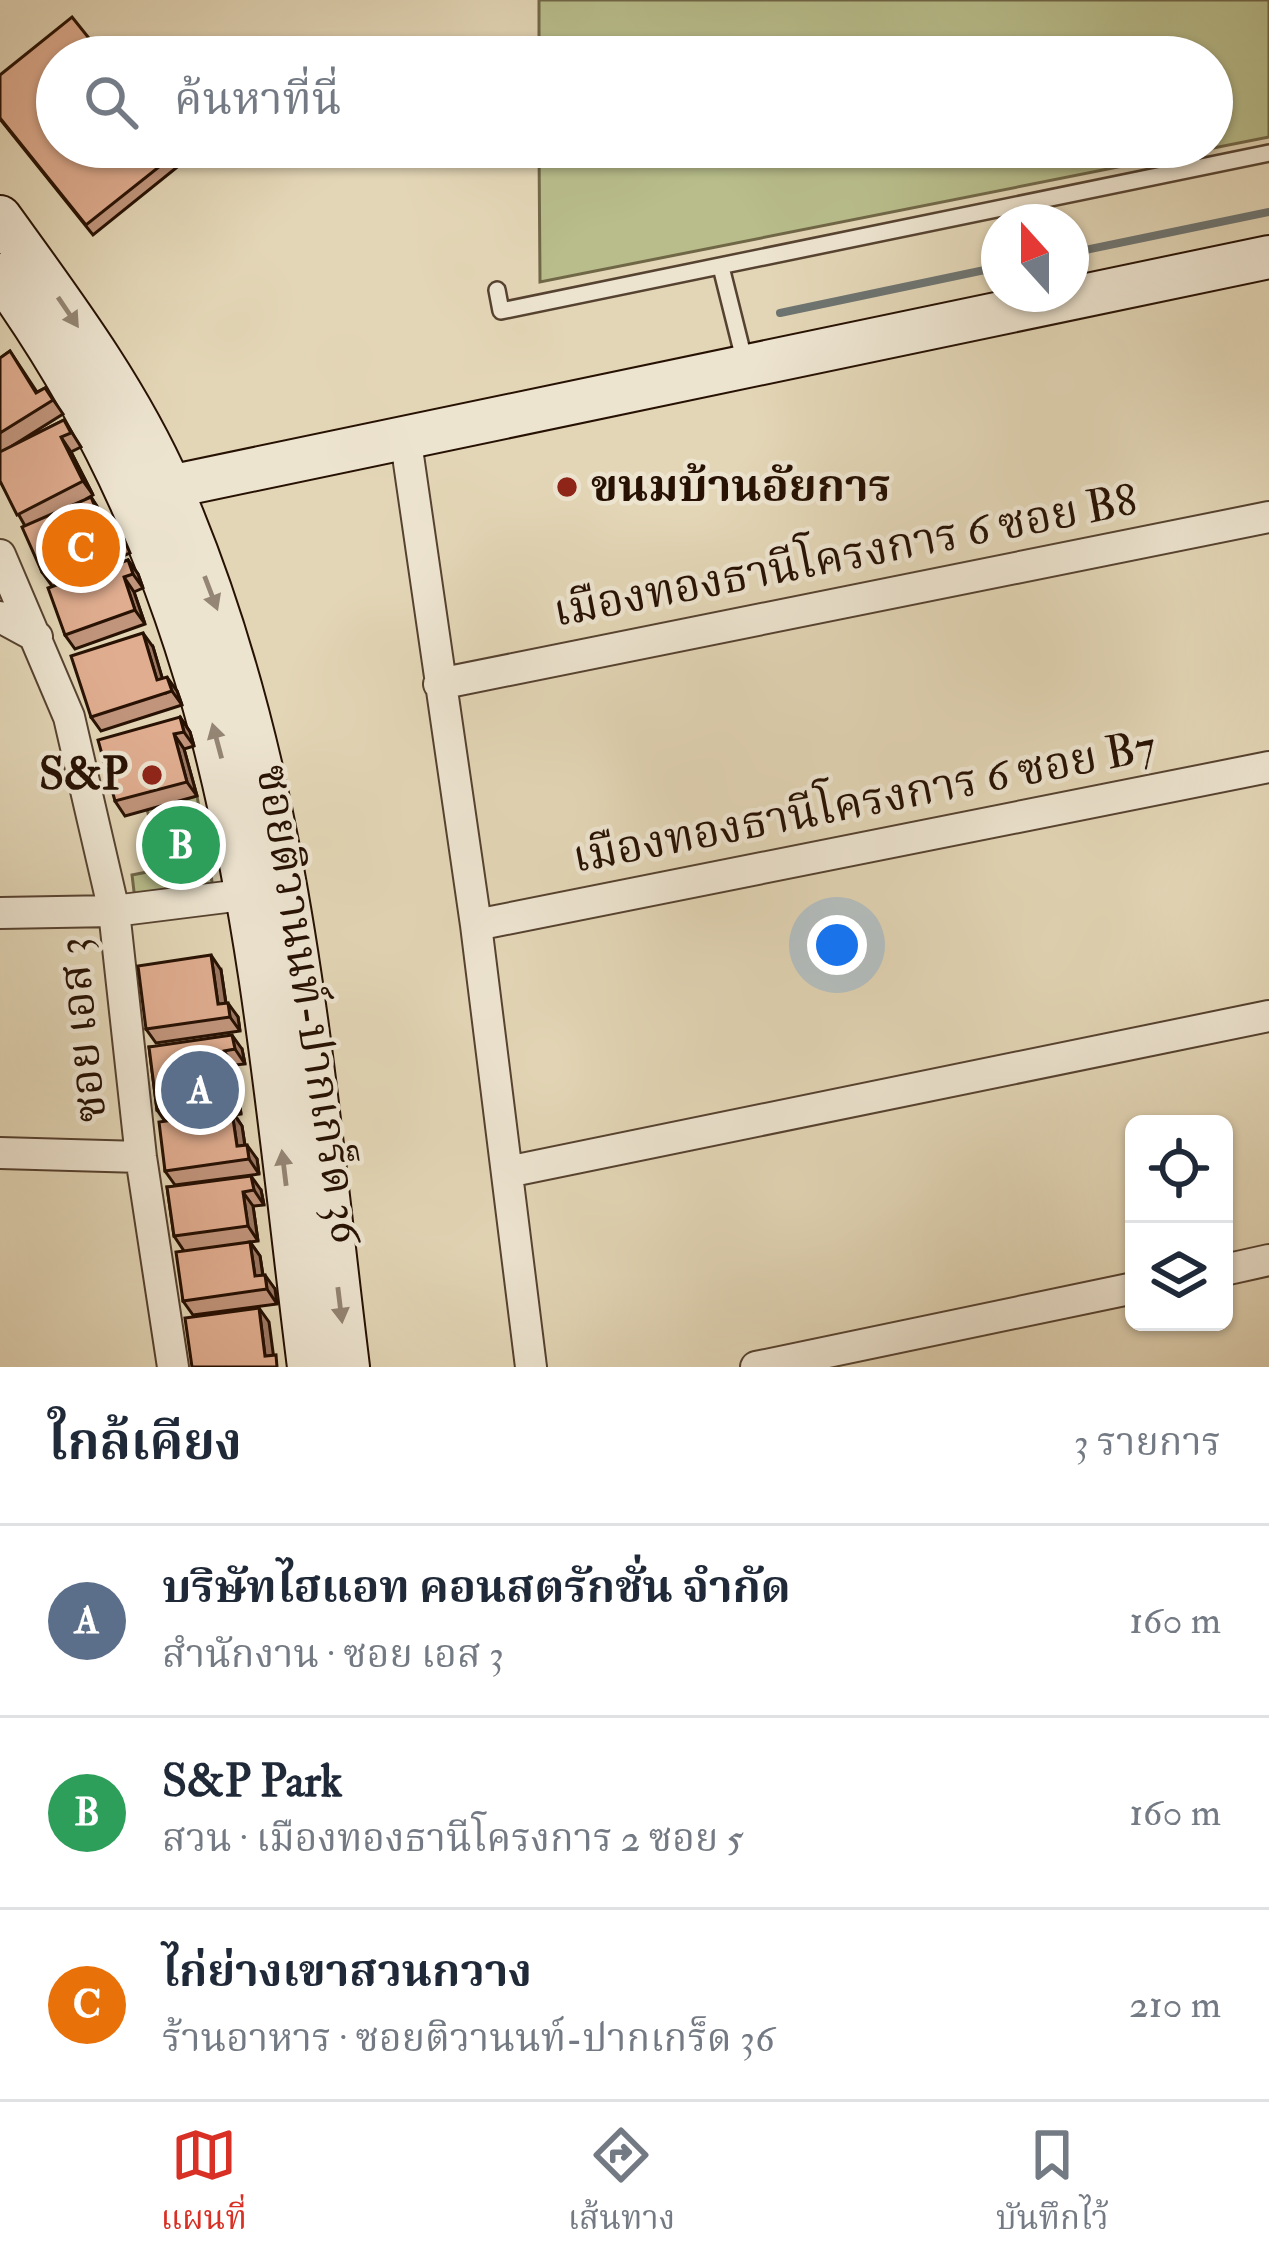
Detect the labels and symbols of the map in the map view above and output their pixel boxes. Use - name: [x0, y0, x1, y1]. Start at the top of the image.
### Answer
- north arrow: [981, 204, 1089, 312]
- one-way arrow: [56, 296, 79, 329]
- place label: ขนมบ้านอัยการ: [591, 459, 891, 515]
- street label: เมืองทองธานีโครงการ 6 ซอย B8: [548, 468, 1142, 640]
- marker: ขนมบ้านอัยการ: [554, 474, 580, 500]
- pin: C: [42, 503, 120, 593]
- one-way arrow: [202, 576, 221, 612]
- street label: เมืองทองธานีโครงการ 6 ซอย B7: [567, 714, 1160, 886]
- one-way arrow: [206, 723, 225, 760]
- place label: S&P: [39, 747, 128, 803]
- street label: ซอยติวานนท์-ปากเกร็ด 36: [244, 761, 375, 1250]
- marker: S&P: [139, 762, 165, 788]
- pin: B: [142, 800, 220, 890]
- your location: [807, 915, 867, 975]
- street label: ซอย เอส 3: [44, 935, 120, 1125]
- pin: A: [161, 1045, 239, 1135]
- one-way arrow: [275, 1148, 294, 1186]
- one-way arrow: [331, 1287, 350, 1325]

